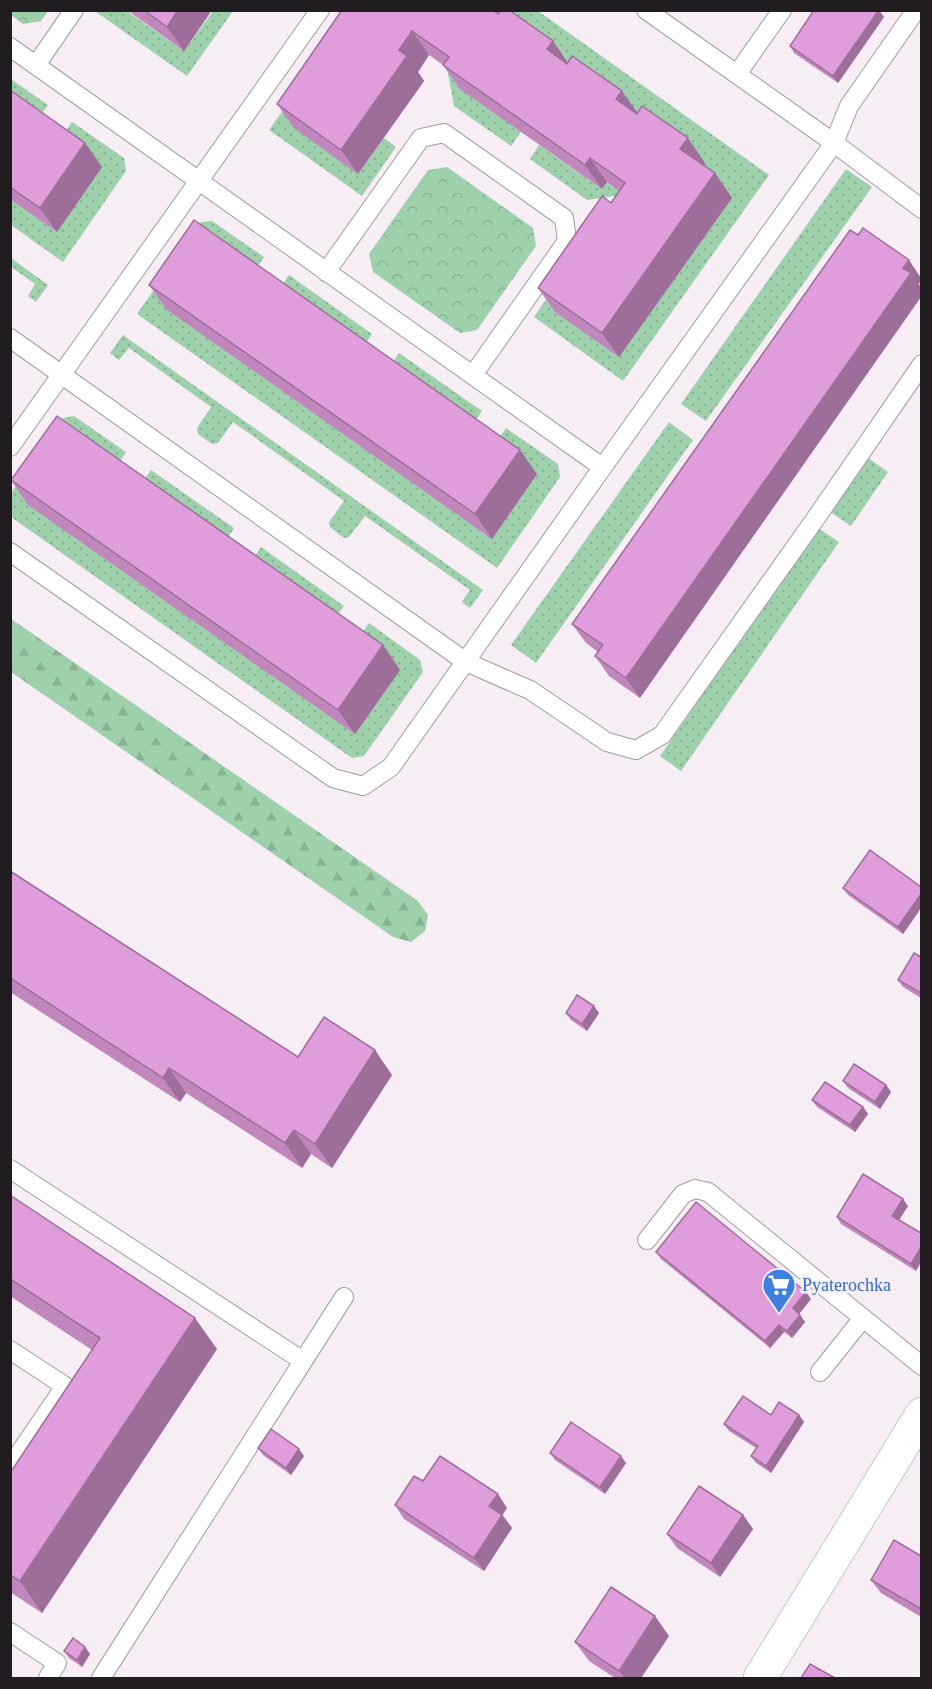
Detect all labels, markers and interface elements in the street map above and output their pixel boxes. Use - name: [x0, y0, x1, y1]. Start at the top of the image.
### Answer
- supermarket icon: Pyaterochka: [761, 1267, 797, 1314]
- place label: Pyaterochka: [802, 1275, 891, 1295]

